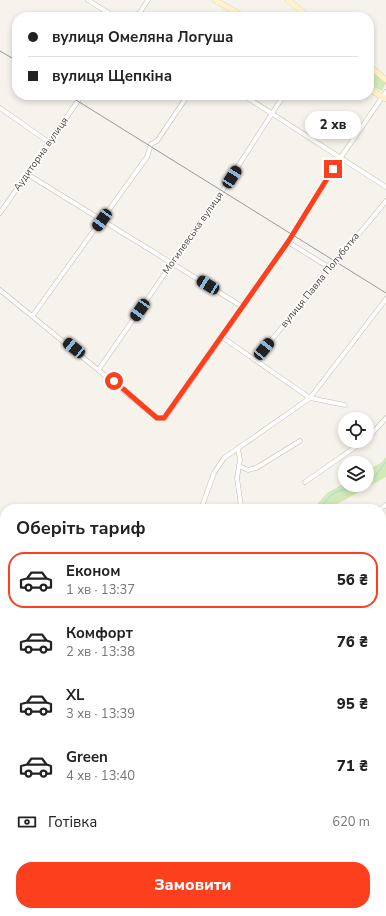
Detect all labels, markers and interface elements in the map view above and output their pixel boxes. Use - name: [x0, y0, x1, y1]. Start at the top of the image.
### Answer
- text: вулиця Омеляна Логуша: [52, 27, 233, 47]
- text: вулиця Щепкіна: [52, 66, 172, 86]
- callout: 2 хв: [305, 111, 361, 139]
- street label: Аудиторна вулиця: [10, 114, 72, 194]
- text: 2 хв: [320, 116, 346, 134]
- route end: [324, 160, 342, 178]
- car: [220, 164, 244, 190]
- street label: Могилевська вулиця: [159, 189, 227, 277]
- car: [90, 207, 114, 233]
- street label: вулиця Павла Полуботка: [277, 230, 363, 330]
- car: [195, 274, 221, 296]
- car: [128, 297, 152, 323]
- car: [61, 336, 87, 360]
- car: [252, 336, 276, 362]
- route start: [105, 372, 123, 390]
- map controls: [338, 412, 374, 492]
- button: locate: [338, 412, 374, 448]
- button: layers: [338, 456, 374, 492]
- text: Оберіть тариф: [16, 516, 146, 540]
- text: Економ: [66, 561, 120, 581]
- icon: car: [18, 562, 54, 598]
- text: 56 ₴: [337, 570, 368, 590]
- text: 1 хв · 13:37: [66, 581, 135, 599]
- text: Комфорт: [66, 623, 133, 643]
- icon: car: [18, 624, 54, 660]
- text: 76 ₴: [337, 632, 368, 652]
- text: 2 хв · 13:38: [66, 643, 135, 661]
- text: XL: [66, 685, 85, 705]
- icon: car: [18, 686, 54, 722]
- text: 95 ₴: [337, 694, 368, 714]
- text: 3 хв · 13:39: [66, 705, 135, 723]
- text: Green: [66, 747, 108, 767]
- icon: car: [18, 748, 54, 784]
- text: 71 ₴: [337, 756, 368, 776]
- text: 4 хв · 13:40: [66, 767, 135, 785]
- icon: cash: [16, 811, 38, 833]
- text: Готівка: [48, 812, 97, 832]
- text: 620 m: [332, 813, 370, 831]
- button: Замовити: [16, 862, 370, 908]

